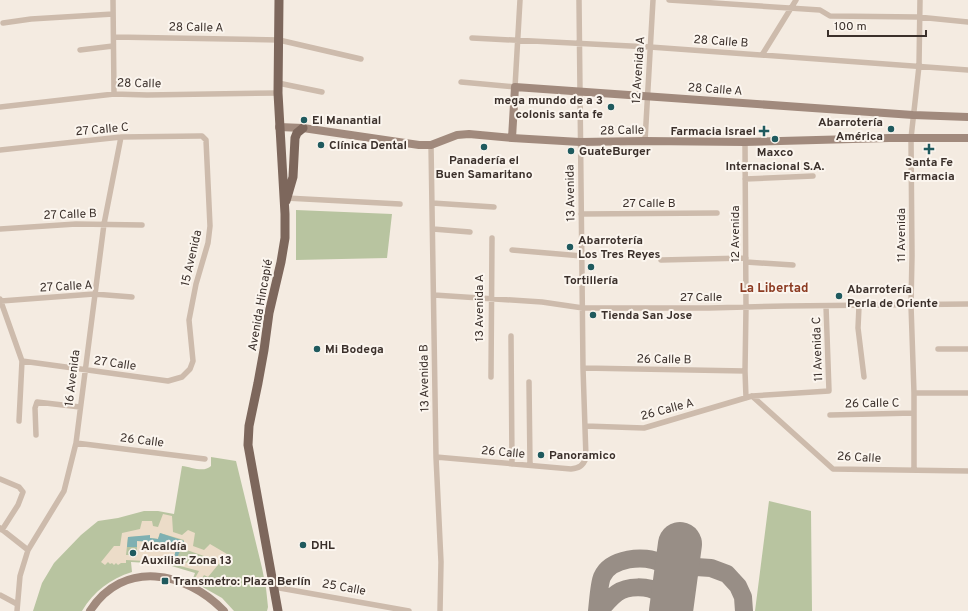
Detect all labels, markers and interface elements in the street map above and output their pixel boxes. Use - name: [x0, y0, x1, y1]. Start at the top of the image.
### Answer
- scale bar: [828, 12, 926, 38]
- text: 100 m: [834, 19, 867, 35]
- street label: 28 Calle A: [168, 20, 224, 36]
- street label: 28 Calle B: [693, 32, 749, 52]
- street label: 12 Avenida A: [629, 36, 649, 104]
- street label: 28 Calle: [117, 76, 161, 92]
- street label: 28 Calle A: [687, 80, 743, 100]
- place label: mega mundo de a 3 colonis santa fe: [494, 93, 603, 123]
- marker: mega mundo de a 3 colonis santa fe: [606, 102, 616, 112]
- place label: El Manantial: [312, 113, 381, 129]
- marker: El Manantial: [299, 115, 309, 125]
- place label: Abarrotería América: [818, 115, 883, 145]
- street label: 27 Calle C: [75, 120, 130, 140]
- street label: 28 Calle: [600, 123, 644, 139]
- place label: Farmacia Israel: [670, 124, 756, 140]
- marker: Abarrotería América: [886, 124, 896, 134]
- marker: Farmacia Israel: [759, 126, 769, 136]
- marker: Maxco Internacional S.A.: [770, 134, 780, 144]
- place label: Clínica Dental: [329, 138, 407, 154]
- marker: Clínica Dental: [316, 140, 326, 150]
- marker: Panadería el Buen Samaritano: [479, 142, 489, 152]
- place label: GuateBurger: [579, 144, 651, 160]
- marker: Santa Fe Farmacia: [924, 144, 934, 154]
- place label: Maxco Internacional S.A.: [726, 145, 825, 175]
- marker: GuateBurger: [566, 146, 576, 156]
- place label: Panadería el Buen Samaritano: [435, 153, 533, 183]
- place label: Santa Fe Farmacia: [903, 155, 955, 185]
- street label: 13 Avenida: [563, 164, 579, 222]
- street label: 27 Calle B: [622, 196, 676, 212]
- street label: 12 Avenida: [728, 205, 744, 263]
- street label: 27 Calle B: [43, 206, 97, 224]
- street label: 11 Avenida: [894, 208, 910, 262]
- street label: 15 Avenida: [178, 228, 206, 288]
- place label: Abarrotería Los Tres Reyes: [578, 233, 661, 263]
- marker: Abarrotería Los Tres Reyes: [565, 242, 575, 252]
- street label: Avenida Hincapié: [245, 258, 277, 352]
- marker: Tortillería: [586, 262, 596, 272]
- place label: Tortillería: [564, 273, 618, 289]
- street label: 13 Avenida A: [472, 274, 488, 342]
- street label: 27 Calle A: [39, 278, 93, 296]
- district label: La Libertad: [739, 281, 809, 297]
- place label: Abarrotería Perla de Oriente: [847, 282, 938, 312]
- street label: 27 Calle: [680, 290, 722, 306]
- marker: Abarrotería Perla de Oriente: [834, 291, 844, 301]
- place label: Tienda San Jose: [601, 308, 693, 324]
- marker: Tienda San Jose: [588, 310, 598, 320]
- street label: 11 Avenida C: [809, 316, 827, 382]
- place label: Mi Bodega: [325, 342, 384, 358]
- marker: Mi Bodega: [312, 344, 322, 354]
- street label: 13 Avenida B: [416, 344, 434, 412]
- street label: 16 Avenida: [62, 349, 84, 407]
- street label: 26 Calle B: [636, 352, 692, 368]
- street label: 27 Calle: [93, 353, 137, 375]
- street label: 26 Calle A: [639, 395, 696, 425]
- street label: 26 Calle C: [845, 396, 900, 412]
- street label: 26 Calle: [119, 430, 165, 452]
- street label: 26 Calle: [480, 443, 526, 463]
- place label: Panoramico: [549, 448, 616, 464]
- street label: 26 Calle: [836, 449, 881, 467]
- marker: Panoramico: [536, 450, 546, 460]
- place label: DHL: [311, 538, 335, 554]
- place label: Alcaldía Auxiliar Zona 13: [141, 539, 232, 569]
- marker: DHL: [298, 540, 308, 550]
- marker: Alcaldía Auxiliar Zona 13: [128, 548, 138, 558]
- place label: Transmetro: Plaza Berlín: [173, 574, 311, 590]
- marker: Transmetro: Plaza Berlín: [160, 576, 170, 586]
- street label: 25 Calle: [321, 576, 367, 600]

